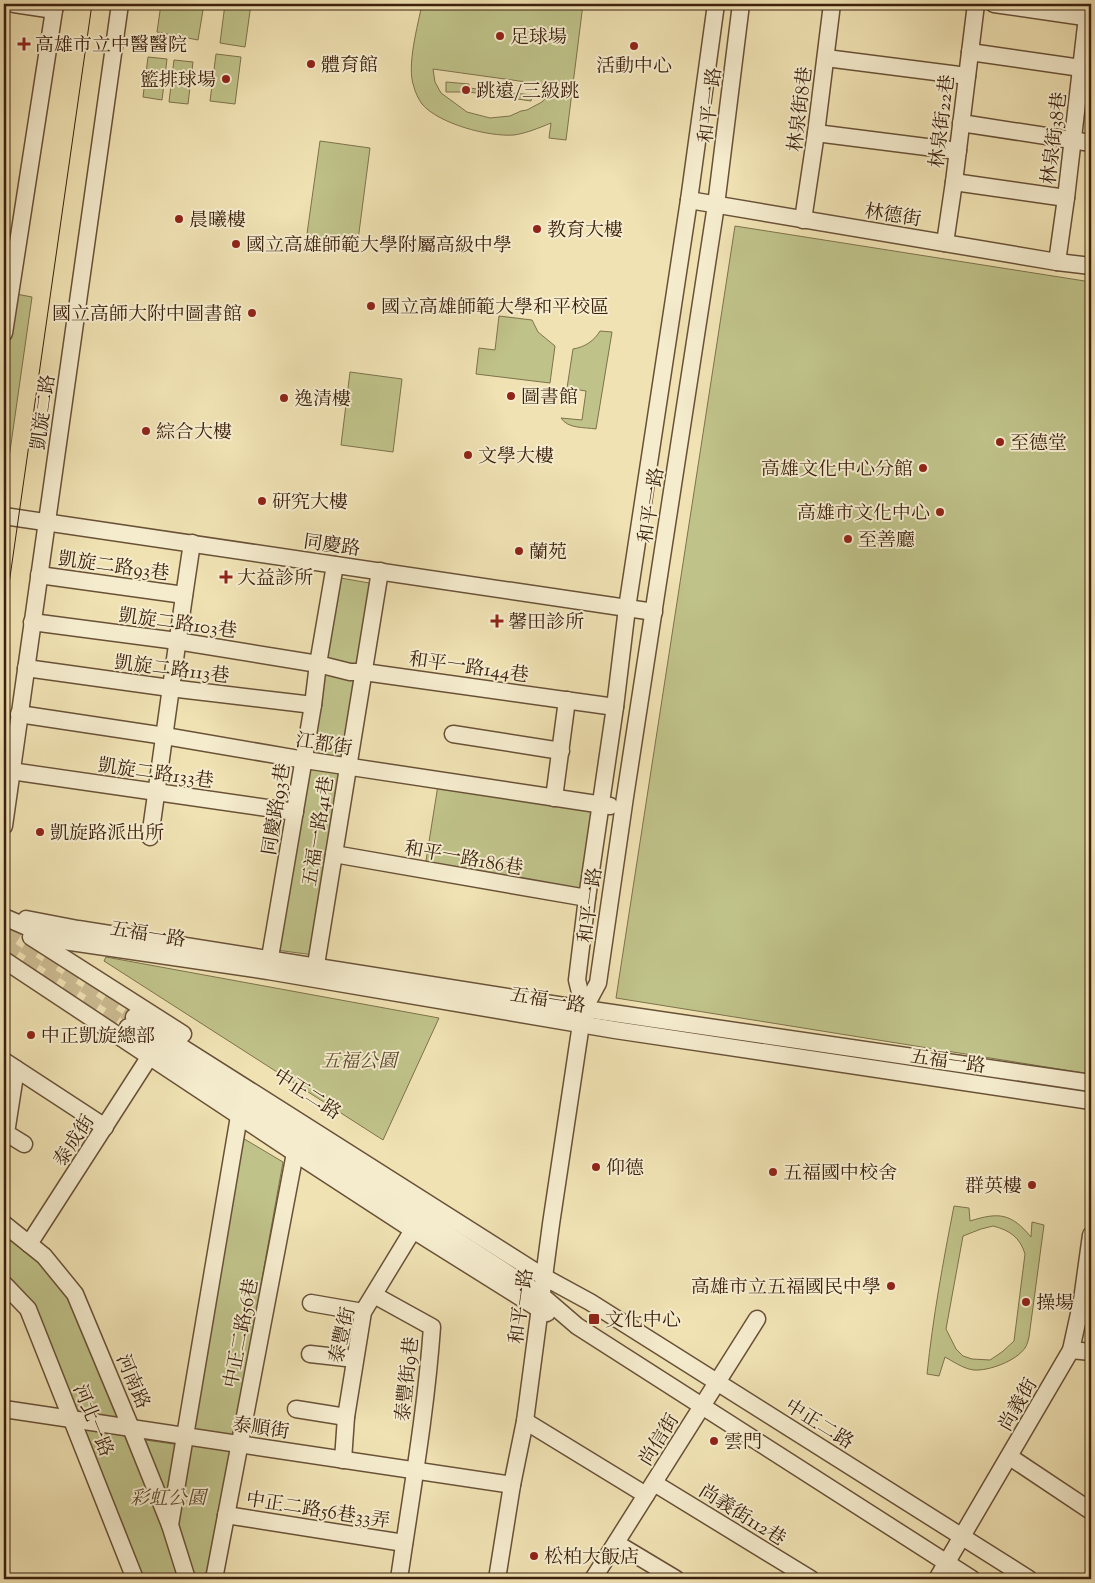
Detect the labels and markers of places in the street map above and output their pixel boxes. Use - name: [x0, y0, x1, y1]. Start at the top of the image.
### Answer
- place label: 足球場: [510, 25, 567, 52]
- marker: 足球場: [494, 30, 506, 42]
- place label: 高雄市立中醫醫院: [35, 33, 187, 60]
- marker: 高雄市立中醫醫院: [17, 37, 31, 51]
- marker: 活動中心: [628, 40, 640, 52]
- place label: 體育館: [321, 53, 378, 80]
- place label: 活動中心: [596, 54, 672, 81]
- marker: 體育館: [305, 58, 317, 70]
- place label: 籃排球場: [140, 68, 216, 95]
- marker: 籃排球場: [220, 73, 232, 85]
- place label: 跳遠/三級跳: [476, 79, 579, 106]
- marker: 跳遠/三級跳: [460, 84, 472, 96]
- place label: 晨曦樓: [189, 208, 246, 235]
- marker: 晨曦樓: [173, 213, 185, 225]
- place label: 教育大樓: [547, 218, 623, 245]
- marker: 教育大樓: [531, 223, 543, 235]
- place label: 國立高雄師範大學附屬高級中學: [246, 233, 512, 260]
- marker: 國立高雄師範大學附屬高級中學: [230, 238, 242, 250]
- place label: 國立高雄師範大學和平校區: [381, 295, 609, 322]
- marker: 國立高雄師範大學和平校區: [365, 300, 377, 312]
- place label: 國立高師大附中圖書館: [52, 302, 242, 329]
- marker: 國立高師大附中圖書館: [246, 307, 258, 319]
- place label: 圖書館: [521, 385, 578, 412]
- place label: 逸清樓: [294, 387, 351, 414]
- marker: 圖書館: [505, 390, 517, 402]
- marker: 逸清樓: [278, 392, 290, 404]
- place label: 綜合大樓: [156, 420, 232, 447]
- marker: 綜合大樓: [140, 425, 152, 437]
- place label: 至德堂: [1010, 431, 1067, 458]
- marker: 至德堂: [994, 436, 1006, 448]
- place label: 文學大樓: [478, 444, 554, 471]
- marker: 文學大樓: [462, 449, 474, 461]
- place label: 高雄文化中心分館: [761, 457, 913, 484]
- marker: 高雄文化中心分館: [917, 462, 929, 474]
- place label: 研究大樓: [272, 490, 348, 517]
- marker: 研究大樓: [256, 495, 268, 507]
- place label: 高雄市文化中心: [797, 501, 930, 528]
- marker: 高雄市文化中心: [934, 506, 946, 518]
- place label: 至善廳: [858, 528, 915, 555]
- marker: 至善廳: [842, 533, 854, 545]
- place label: 蘭苑: [529, 540, 567, 567]
- marker: 蘭苑: [513, 545, 525, 557]
- place label: 大益診所: [237, 566, 313, 593]
- marker: 大益診所: [219, 570, 233, 584]
- place label: 馨田診所: [508, 610, 584, 637]
- marker: 馨田診所: [490, 614, 504, 628]
- place label: 凱旋路派出所: [50, 821, 164, 848]
- marker: 凱旋路派出所: [34, 826, 46, 838]
- place label: 中正凱旋總部: [41, 1024, 155, 1051]
- marker: 中正凱旋總部: [25, 1029, 37, 1041]
- place label: 仰德: [606, 1156, 644, 1183]
- marker: 仰德: [590, 1161, 602, 1173]
- place label: 五福國中校舍: [783, 1161, 897, 1188]
- marker: 五福國中校舍: [767, 1166, 779, 1178]
- place label: 群英樓: [965, 1174, 1022, 1201]
- marker: 群英樓: [1026, 1179, 1038, 1191]
- place label: 高雄市立五福國民中學: [691, 1275, 881, 1302]
- marker: 高雄市立五福國民中學: [885, 1280, 897, 1292]
- place label: 操場: [1036, 1291, 1074, 1318]
- marker: 操場: [1020, 1296, 1032, 1308]
- place label: 文化中心: [605, 1308, 681, 1335]
- marker: 文化中心: [587, 1312, 601, 1326]
- place label: 雲門: [724, 1430, 762, 1457]
- marker: 雲門: [708, 1435, 720, 1447]
- place label: 松柏大飯店: [544, 1545, 639, 1572]
- marker: 松柏大飯店: [528, 1550, 540, 1562]

